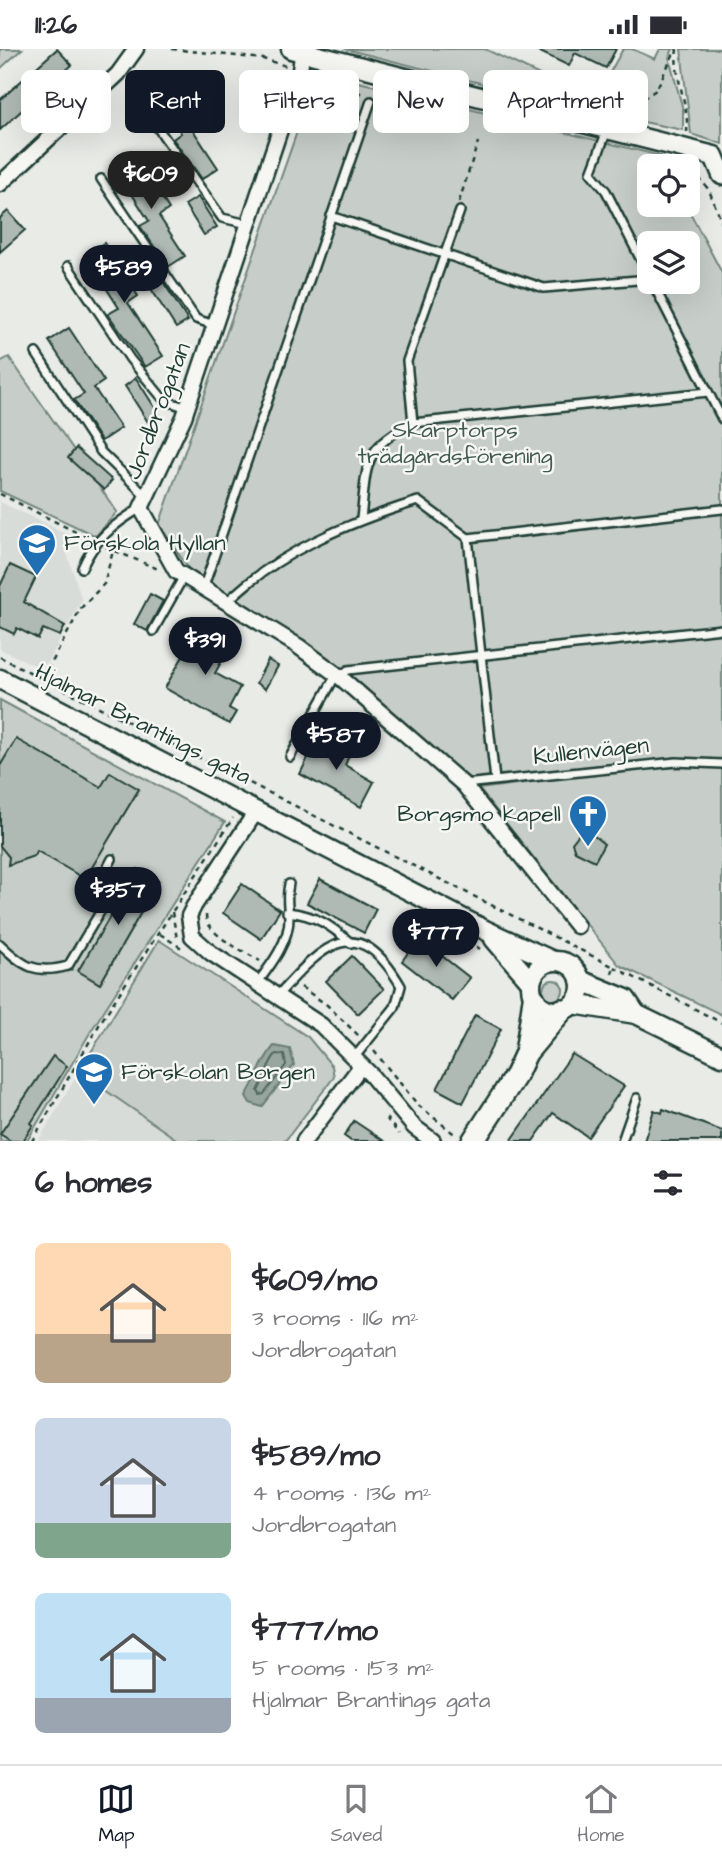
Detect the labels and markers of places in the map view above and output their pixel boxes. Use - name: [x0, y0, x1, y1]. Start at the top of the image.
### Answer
- pin: $609: [110, 151, 192, 211]
- pin: $589: [83, 245, 165, 305]
- school or university icon: Förskola Hyllan: [16, 522, 58, 577]
- place label: Förskola Hyllan: [64, 527, 226, 560]
- pin: $391: [164, 617, 246, 677]
- pin: $587: [295, 713, 377, 772]
- church icon: Borgsmo kapell: [567, 793, 609, 848]
- place label: Borgsmo kapell: [397, 798, 561, 831]
- pin: $357: [77, 867, 159, 927]
- pin: $777: [395, 909, 477, 969]
- school or university icon: Förskolan Borgen: [73, 1051, 115, 1106]
- place label: Förskolan Borgen: [121, 1056, 315, 1089]

